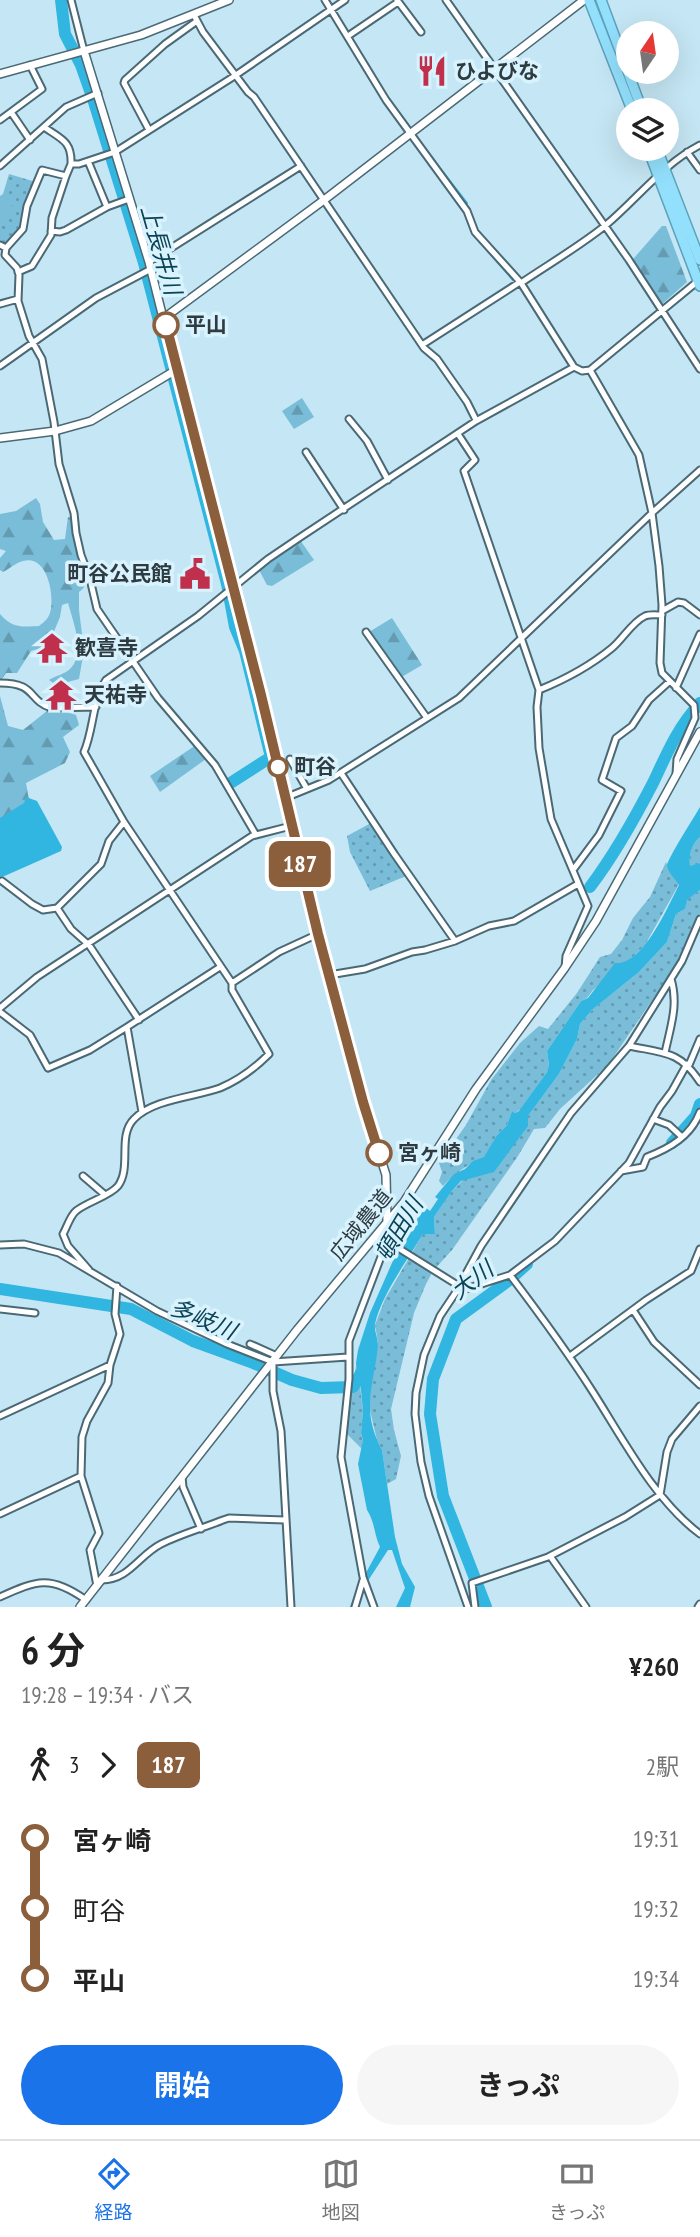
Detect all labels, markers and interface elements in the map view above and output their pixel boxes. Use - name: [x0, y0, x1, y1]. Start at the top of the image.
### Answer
- north arrow: [616, 21, 679, 84]
- map controls: [616, 21, 679, 161]
- restaurant icon: ひよびな: [415, 54, 449, 88]
- place label: ひよびな: [455, 57, 539, 84]
- button: layers: [616, 98, 679, 161]
- water label: 上長井川: [135, 202, 189, 301]
- place label: 平山: [185, 311, 227, 338]
- marker: 平山: [153, 312, 179, 338]
- public building icon: 町谷公民館: [178, 557, 212, 591]
- place label: 町谷公民館: [67, 560, 172, 587]
- temple icon: 歓喜寺: [35, 631, 69, 665]
- place label: 歓喜寺: [75, 634, 138, 661]
- temple icon: 天祐寺: [44, 678, 78, 712]
- place label: 天祐寺: [84, 681, 147, 708]
- place label: 町谷: [294, 753, 336, 780]
- marker: 町谷: [268, 757, 288, 777]
- line badge: 187: [260, 841, 340, 887]
- text: 187: [283, 848, 317, 879]
- place label: 宮ヶ崎: [398, 1139, 461, 1166]
- marker: 宮ヶ崎: [366, 1140, 392, 1166]
- street label: 広域農道: [324, 1184, 398, 1266]
- water label: 頓田川: [368, 1189, 430, 1266]
- water label: 大川: [445, 1252, 501, 1305]
- water label: 多岐川: [166, 1292, 243, 1347]
- text: 6 分: [21, 1625, 85, 1674]
- text: ¥260: [629, 1650, 679, 1683]
- text: 19:28 – 19:34 · バス: [21, 1680, 194, 1709]
- icon: walk: [21, 1746, 59, 1784]
- icon: forward: [89, 1746, 127, 1784]
- text: 187: [151, 1749, 186, 1780]
- text: 3: [69, 1750, 79, 1779]
- text: 2駅: [646, 1752, 679, 1781]
- text: 宮ヶ崎: [73, 1824, 151, 1857]
- text: 19:31: [633, 1824, 679, 1853]
- text: 町谷: [73, 1894, 125, 1927]
- text: 19:32: [633, 1894, 679, 1923]
- text: 平山: [73, 1964, 125, 1997]
- text: 19:34: [633, 1964, 679, 1993]
- button: 開始: [21, 2045, 343, 2125]
- button: きっぷ: [357, 2045, 679, 2125]
- tab: 経路: [95, 2155, 133, 2224]
- tab: 地図: [322, 2155, 360, 2224]
- tab: きっぷ: [549, 2155, 605, 2224]

